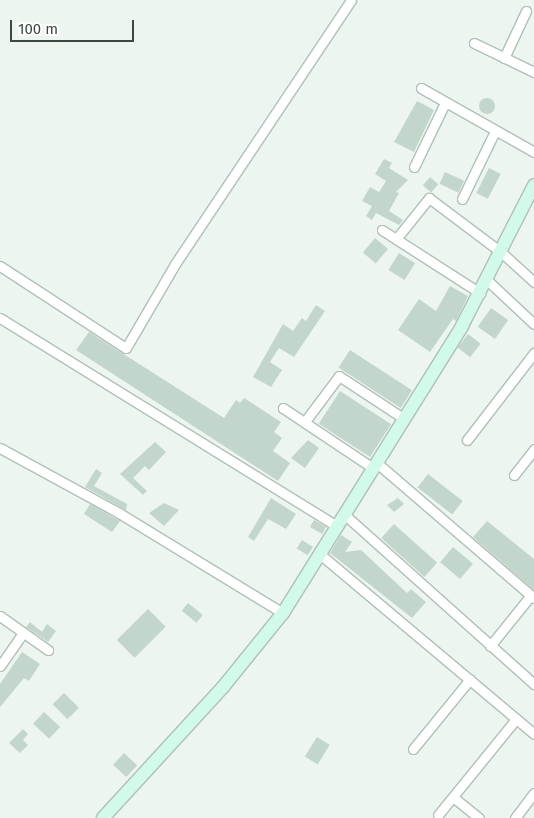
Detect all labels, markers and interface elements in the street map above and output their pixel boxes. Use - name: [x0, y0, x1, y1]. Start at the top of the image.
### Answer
- scale bar: [12, 10, 136, 42]
- text: 100 m: [18, 20, 58, 38]

